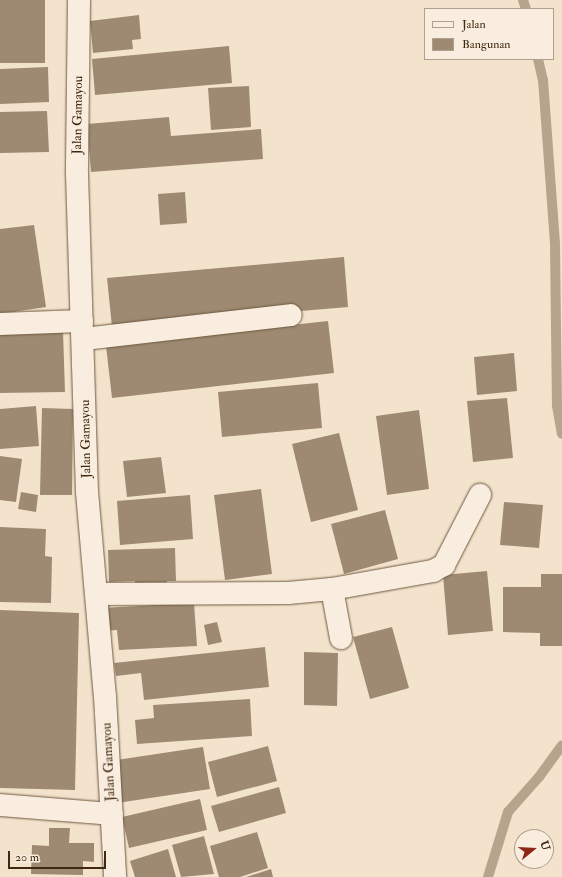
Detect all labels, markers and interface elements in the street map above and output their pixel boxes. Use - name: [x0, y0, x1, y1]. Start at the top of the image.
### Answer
- legend: [424, 8, 554, 60]
- text: Jalan: [462, 17, 486, 32]
- text: Bangunan: [462, 37, 511, 52]
- street label: Jalan Gamayou: [70, 76, 86, 154]
- street label: Jalan Gamayou: [78, 400, 94, 478]
- street label: Jalan Gamayou: [99, 722, 119, 802]
- north arrow: [514, 829, 554, 869]
- text: U: [537, 839, 553, 852]
- scale bar: [10, 843, 108, 869]
- text: 20 m: [15, 850, 39, 865]

